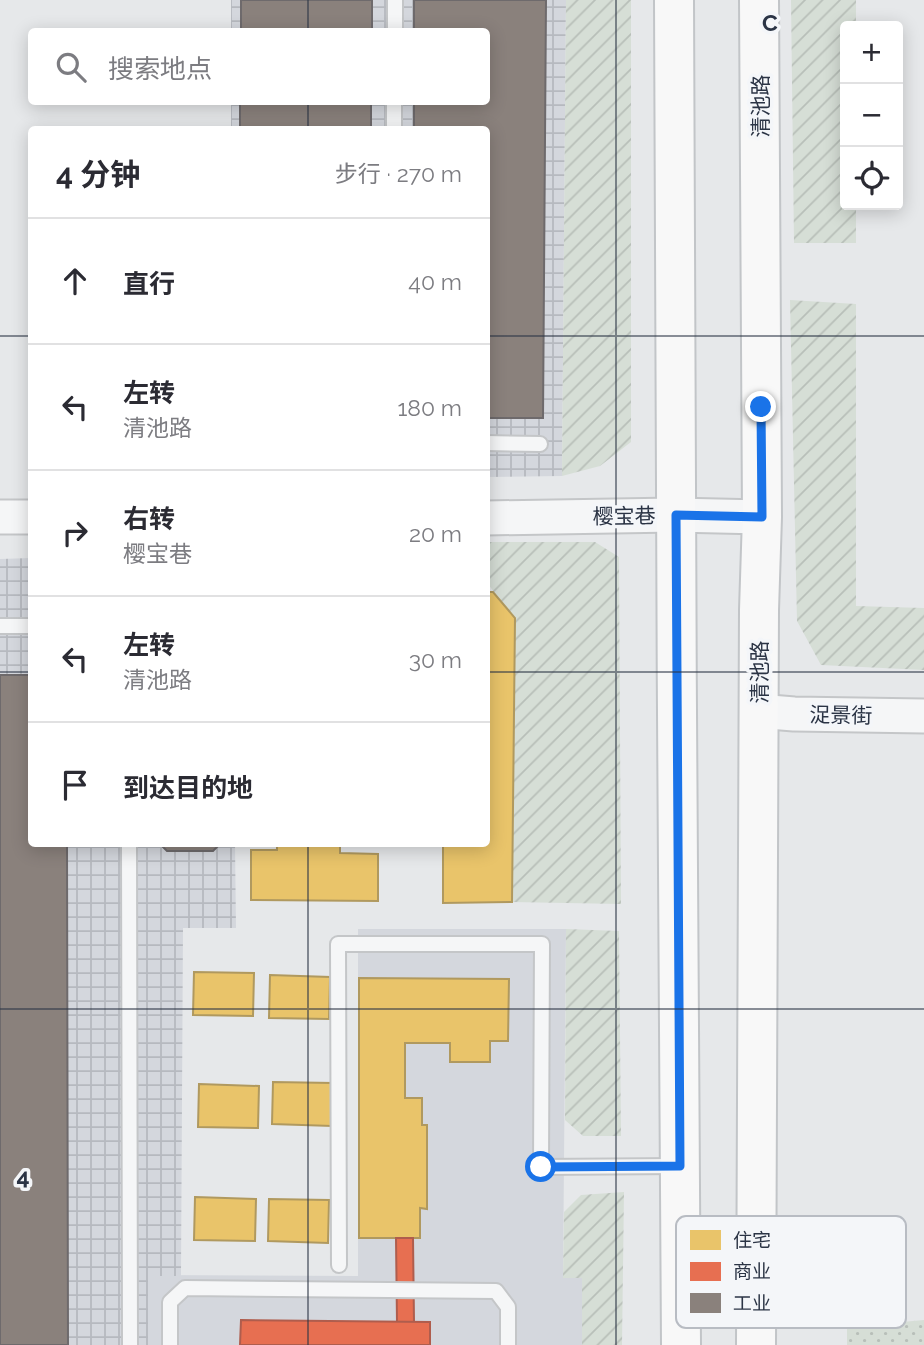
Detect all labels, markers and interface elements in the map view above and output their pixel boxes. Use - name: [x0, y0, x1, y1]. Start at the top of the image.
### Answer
- text: C: [762, 9, 778, 36]
- map controls: [840, 21, 903, 210]
- button: +: [840, 21, 903, 84]
- search box: [28, 28, 490, 105]
- icon: search: [52, 48, 90, 86]
- text: 搜索地点: [108, 54, 212, 84]
- street label: 清池路: [748, 75, 773, 138]
- button: −: [840, 84, 903, 147]
- button: locate: [840, 147, 903, 210]
- text: 4 分钟: [56, 157, 140, 192]
- text: 步行 · 270 m: [335, 160, 462, 187]
- icon: ahead: [56, 262, 94, 300]
- text: 40 m: [408, 268, 462, 295]
- text: 直行: [123, 269, 175, 299]
- text: 左转: [123, 378, 175, 408]
- icon: left: [56, 388, 94, 426]
- route end: [745, 391, 776, 422]
- text: 180 m: [397, 394, 462, 421]
- text: 清池路: [123, 414, 192, 441]
- street label: 樱宝巷: [592, 503, 656, 529]
- text: 右转: [123, 504, 175, 534]
- icon: right: [56, 514, 94, 552]
- text: 20 m: [409, 520, 462, 547]
- text: 樱宝巷: [123, 540, 192, 567]
- text: 左转: [123, 630, 175, 660]
- icon: left: [56, 640, 94, 678]
- street label: 清池路: [747, 641, 772, 704]
- text: 30 m: [409, 646, 462, 673]
- text: 清池路: [123, 666, 192, 693]
- street label: 浞景街: [809, 702, 873, 728]
- icon: arrive: [56, 766, 94, 804]
- text: 到达目的地: [123, 773, 253, 803]
- route start: [525, 1151, 556, 1182]
- text: 4: [16, 1163, 30, 1190]
- legend: [676, 1216, 906, 1328]
- text: 住宅: [733, 1229, 771, 1251]
- text: 商业: [733, 1260, 771, 1282]
- text: 工业: [733, 1292, 771, 1314]

